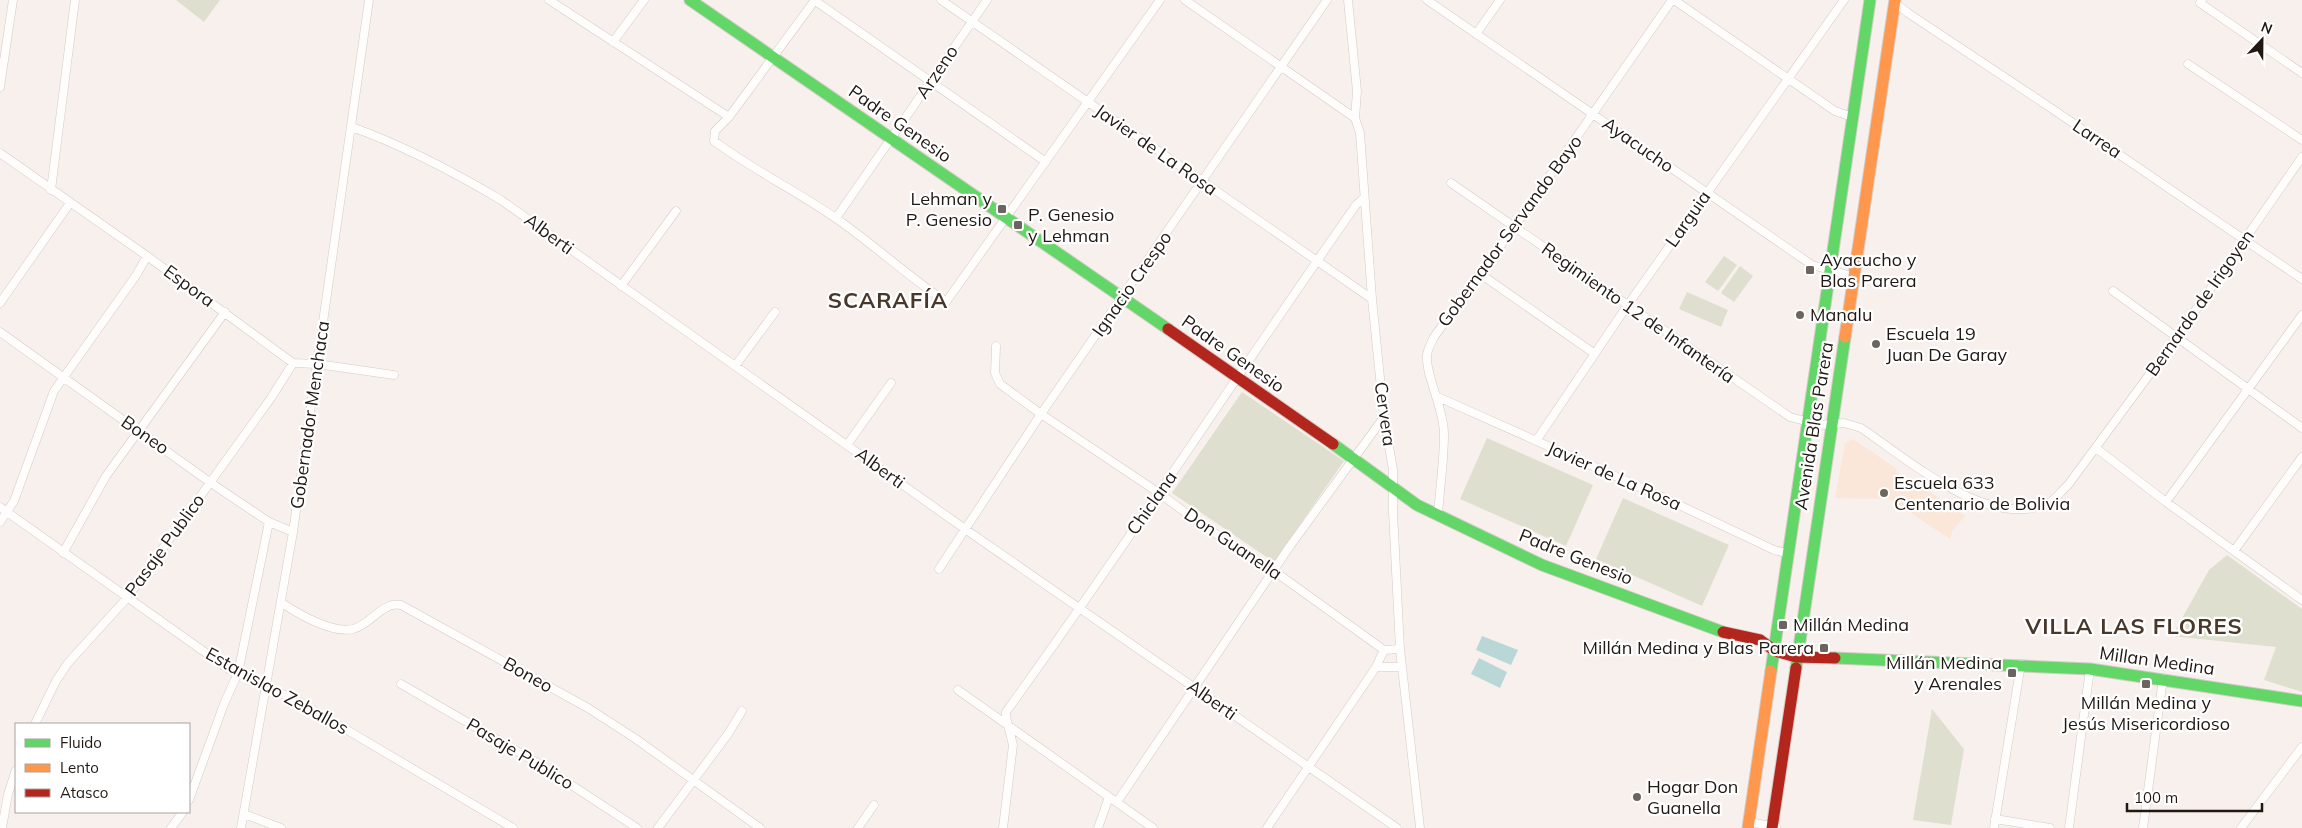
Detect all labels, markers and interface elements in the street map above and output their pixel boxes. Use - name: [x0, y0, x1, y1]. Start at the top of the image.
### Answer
- north arrow: [2237, 15, 2287, 65]
- text: N: [2259, 18, 2275, 38]
- street label: Arzeno: [910, 41, 963, 103]
- street label: Padre Genesio: [844, 80, 956, 168]
- street label: Javier de La Rosa: [1091, 99, 1222, 200]
- street label: Ayacucho: [1598, 112, 1678, 178]
- street label: Larrea: [2068, 114, 2126, 163]
- street label: Gobernador Servando Bayo: [1432, 130, 1587, 331]
- street label: Larguia: [1660, 186, 1715, 251]
- place label: Lehman y P. Genesio: [906, 187, 992, 231]
- marker: Lehman y P. Genesio: [996, 203, 1008, 215]
- place label: P. Genesio y Lehman: [1028, 203, 1114, 247]
- street label: Alberti: [520, 208, 579, 259]
- marker: P. Genesio y Lehman: [1012, 219, 1024, 231]
- street label: Bernardo de Irigoyen: [2140, 225, 2259, 380]
- street label: Ignacio Crespo: [1087, 227, 1176, 341]
- street label: Regimiento 12 de Infantería: [1537, 237, 1739, 388]
- place label: Ayacucho y Blas Parera: [1820, 248, 1917, 292]
- street label: Espora: [159, 259, 219, 312]
- marker: Ayacucho y Blas Parera: [1804, 264, 1816, 276]
- district label: SCARAFÍA: [828, 286, 948, 314]
- place label: Manalu: [1810, 303, 1872, 326]
- marker: Manalu: [1794, 309, 1806, 321]
- street label: Padre Genesio: [1177, 310, 1289, 398]
- street label: Gobernador Menchaca: [285, 319, 334, 511]
- place label: Escuela 19 Juan De Garay: [1886, 322, 2007, 366]
- marker: Escuela 19 Juan De Garay: [1870, 338, 1882, 350]
- street label: Avenida Blas Parera: [1789, 340, 1838, 511]
- street label: Cervera: [1370, 380, 1401, 448]
- street label: Boneo: [117, 410, 174, 459]
- street label: Javier de La Rosa: [1544, 436, 1685, 515]
- street label: Alberti: [851, 442, 910, 493]
- street label: Chiclana: [1121, 466, 1182, 539]
- place label: Escuela 633 Centenario de Bolivia: [1894, 471, 2070, 515]
- marker: Escuela 633 Centenario de Bolivia: [1878, 487, 1890, 499]
- street label: Pasaje Publico: [120, 489, 209, 600]
- street label: Don Guanella: [1180, 502, 1287, 585]
- street label: Padre Genesio: [1516, 523, 1636, 590]
- district label: VILLA LAS FLORES: [2024, 612, 2243, 640]
- place label: Millán Medina: [1793, 613, 1909, 636]
- marker: Millán Medina: [1777, 619, 1789, 631]
- place label: Millán Medina y Blas Parera: [1583, 636, 1814, 659]
- street label: Millan Medina: [2098, 641, 2216, 680]
- street label: Estanislao Zeballos: [202, 642, 353, 739]
- marker: Millán Medina y Blas Parera: [1818, 642, 1830, 654]
- place label: Millán Medina y Arenales: [1886, 651, 2002, 695]
- street label: Boneo: [499, 652, 557, 698]
- marker: Millán Medina y Arenales: [2006, 667, 2018, 679]
- street label: Alberti: [1183, 674, 1242, 725]
- marker: Millán Medina y Jesús Misericordioso: [2140, 678, 2152, 690]
- place label: Millán Medina y Jesús Misericordioso: [2062, 691, 2230, 735]
- street label: Pasaje Publico: [462, 713, 578, 795]
- legend: [15, 723, 190, 813]
- text: Fluido: [60, 733, 102, 752]
- text: Lento: [60, 758, 99, 777]
- place label: Hogar Don Guanella: [1647, 775, 1738, 819]
- scale bar: [2127, 780, 2262, 812]
- text: Atasco: [60, 783, 108, 802]
- text: 100 m: [2134, 788, 2178, 807]
- marker: Hogar Don Guanella: [1631, 791, 1643, 803]

